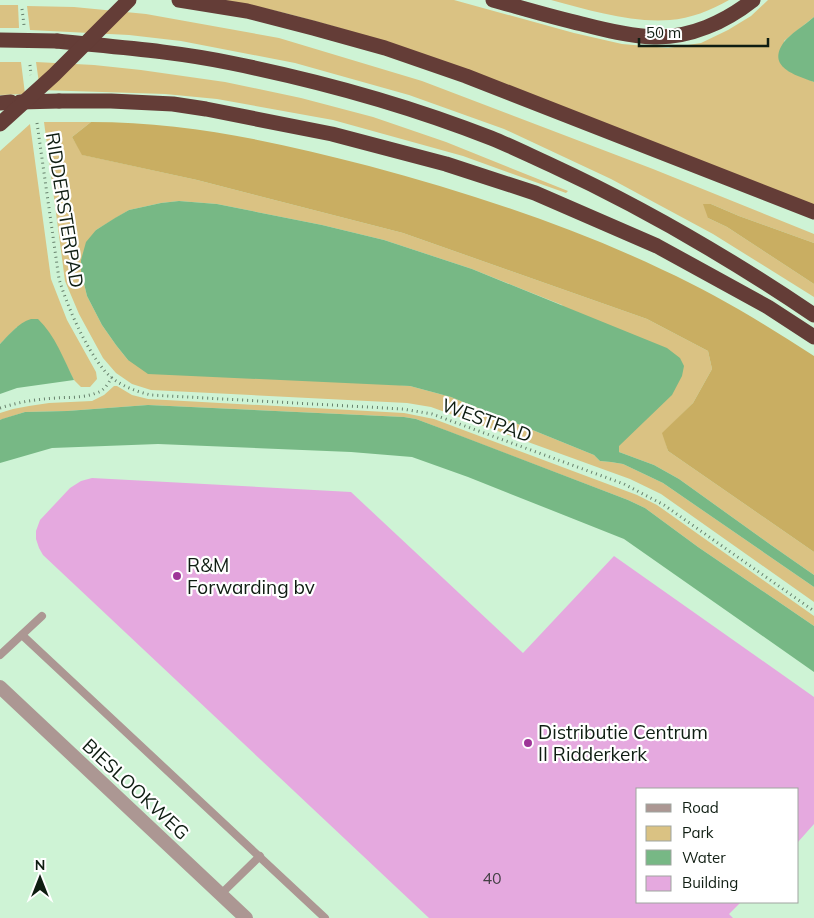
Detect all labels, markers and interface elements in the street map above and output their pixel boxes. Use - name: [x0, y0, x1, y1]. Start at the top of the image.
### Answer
- scale bar: [639, 15, 768, 47]
- text: 50 m: [646, 23, 681, 42]
- street label: RIDDERSTERPAD: [41, 130, 89, 290]
- street label: WESTPAD: [439, 393, 535, 447]
- place label: R&M Forwarding bv: [187, 553, 315, 599]
- marker: R&M Forwarding bv: [171, 570, 183, 582]
- place label: Distributie Centrum II Ridderkerk: [538, 720, 708, 766]
- street label: BIESLOOKWEG: [78, 733, 194, 845]
- marker: Distributie Centrum II Ridderkerk: [522, 737, 534, 749]
- legend: [636, 788, 799, 903]
- text: Road: [682, 798, 719, 817]
- text: Park: [682, 823, 714, 842]
- text: Water: [682, 848, 726, 867]
- north arrow: [15, 853, 65, 903]
- text: N: [35, 856, 45, 874]
- house number: 40: [482, 868, 502, 888]
- text: Building: [682, 873, 738, 892]

